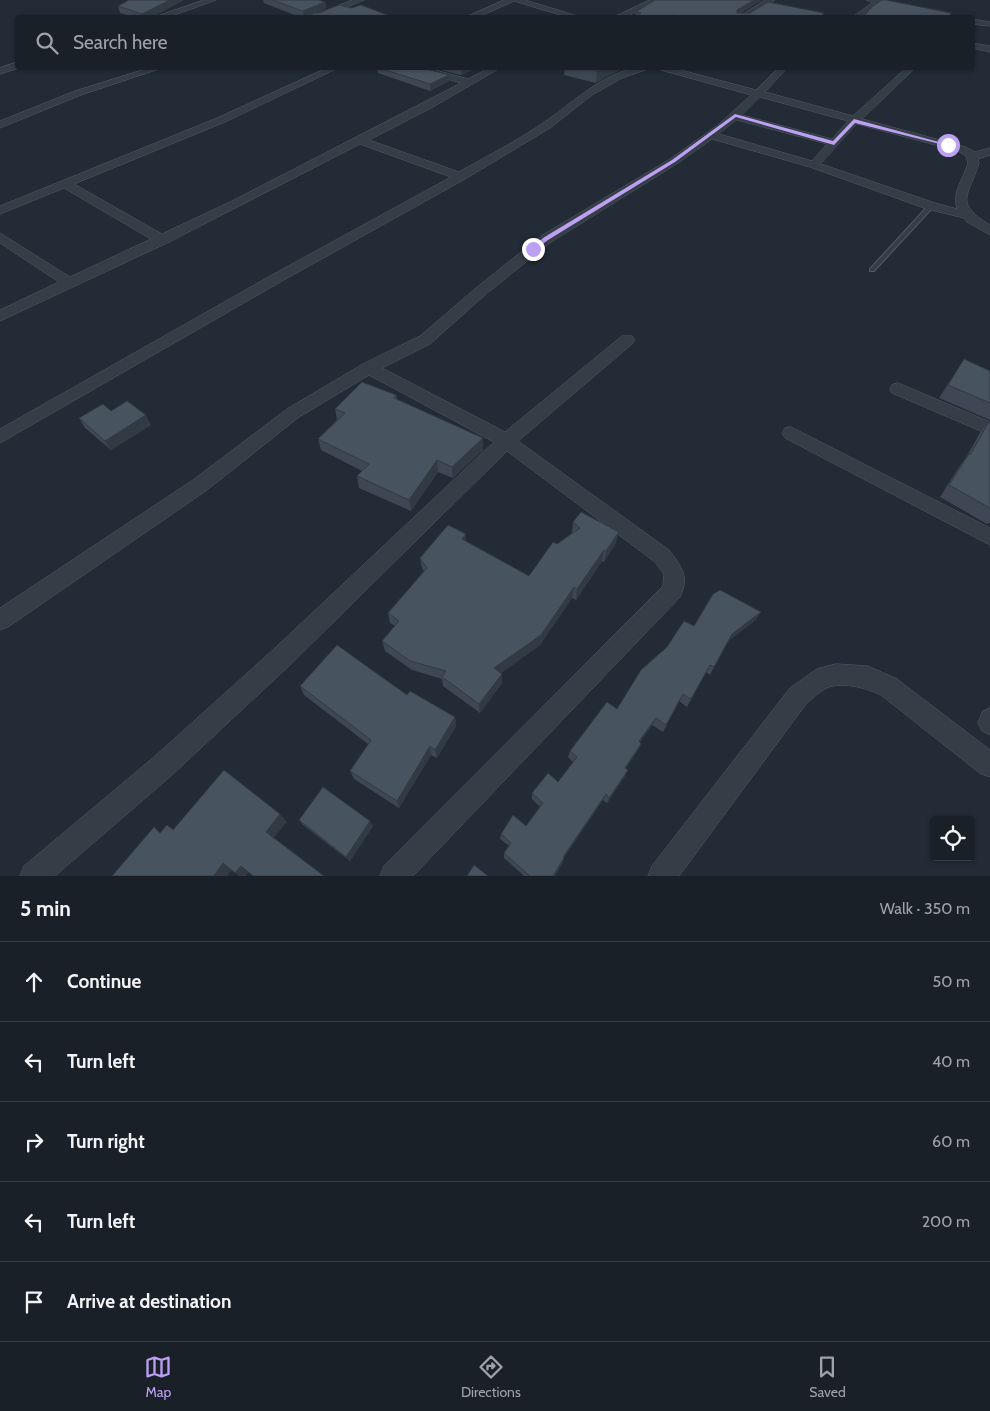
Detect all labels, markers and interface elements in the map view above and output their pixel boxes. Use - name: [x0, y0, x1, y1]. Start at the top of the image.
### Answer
- search box: [15, 15, 975, 70]
- icon: search: [33, 29, 61, 57]
- text: Search here: [73, 31, 167, 54]
- route start: [937, 134, 960, 157]
- route end: [522, 238, 545, 261]
- map controls: [930, 816, 975, 861]
- button: locate: [930, 816, 975, 861]
- text: 5 min: [20, 896, 71, 921]
- text: Walk · 350 m: [880, 899, 970, 918]
- icon: ahead: [20, 968, 48, 996]
- text: Continue: [67, 970, 141, 993]
- text: 50 m: [933, 972, 970, 991]
- icon: left: [20, 1048, 48, 1076]
- text: Turn left: [67, 1050, 135, 1073]
- text: 40 m: [932, 1052, 970, 1071]
- icon: right: [20, 1128, 48, 1156]
- text: Turn right: [67, 1130, 145, 1153]
- text: 60 m: [932, 1132, 970, 1151]
- icon: left: [20, 1208, 48, 1236]
- text: Turn left: [67, 1210, 135, 1233]
- text: 200 m: [922, 1212, 970, 1231]
- icon: arrive: [20, 1288, 48, 1316]
- text: Arrive at destination: [67, 1290, 231, 1313]
- tab: Map: [144, 1353, 172, 1401]
- tab: Directions: [461, 1353, 521, 1401]
- tab: Saved: [809, 1353, 846, 1401]

